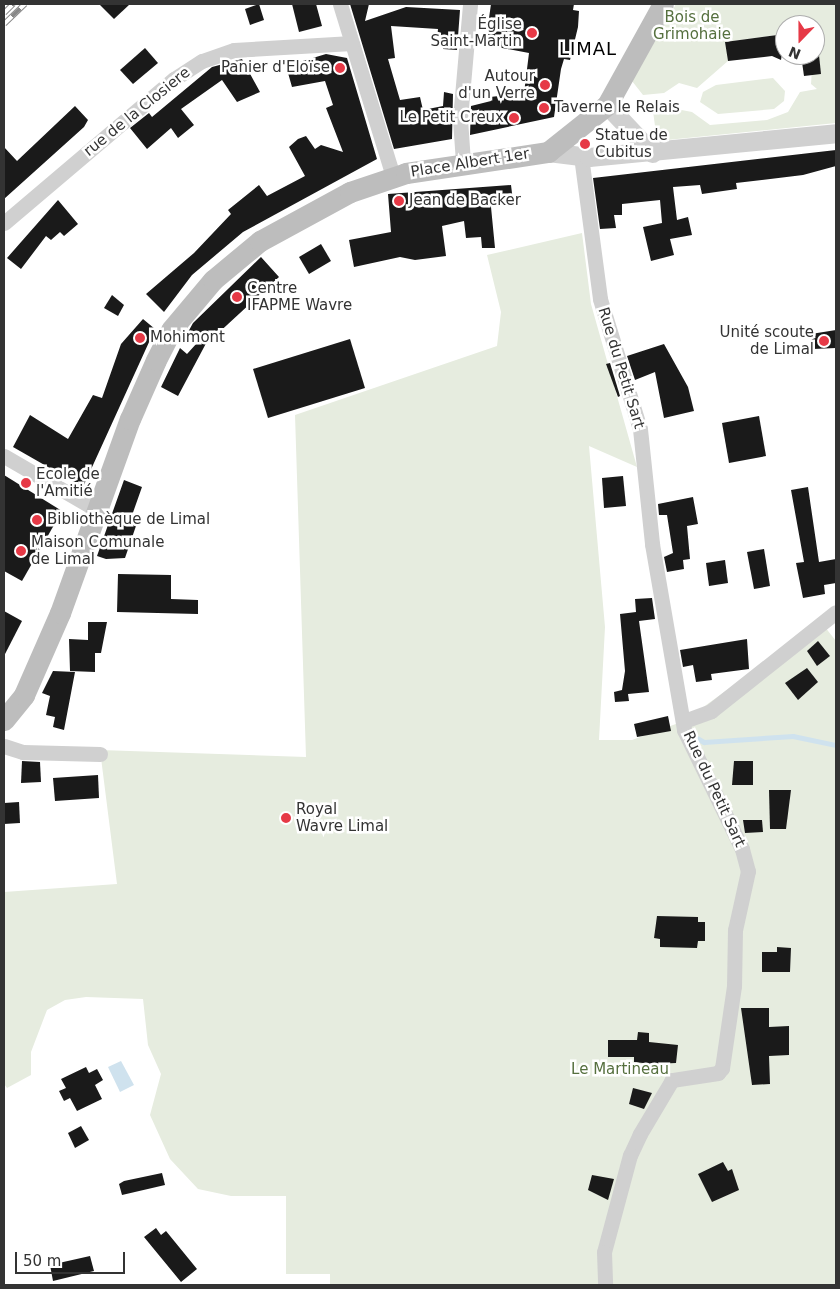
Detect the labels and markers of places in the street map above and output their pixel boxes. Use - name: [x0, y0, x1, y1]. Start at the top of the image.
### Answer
- place label: Église Saint-Martin: [430, 15, 522, 50]
- marker: Église Saint-Martin: [526, 27, 538, 39]
- place label: Panier d'Eloïse: [221, 59, 330, 77]
- marker: Panier d'Eloïse: [334, 62, 346, 74]
- place label: Autour d'un Verre: [458, 67, 535, 102]
- marker: Autour d'un Verre: [539, 79, 551, 91]
- place label: Taverne le Relais: [554, 99, 680, 117]
- marker: Taverne le Relais: [538, 102, 550, 114]
- place label: Le Petit Creux: [400, 109, 504, 127]
- marker: Le Petit Creux: [508, 112, 520, 124]
- place label: Statue de Cubitus: [595, 126, 668, 161]
- marker: Statue de Cubitus: [579, 138, 591, 150]
- place label: Jean de Backer: [409, 192, 521, 210]
- marker: Jean de Backer: [393, 195, 405, 207]
- place label: Centre IFAPME Wavre: [247, 279, 352, 314]
- marker: Centre IFAPME Wavre: [231, 291, 243, 303]
- place label: Unité scoute de Limal: [720, 323, 814, 358]
- place label: Mohimont: [150, 329, 225, 347]
- marker: Mohimont: [134, 332, 146, 344]
- marker: Unité scoute de Limal: [818, 335, 830, 347]
- place label: Ecole de l'Amitié: [36, 465, 100, 500]
- marker: Ecole de l'Amitié: [20, 477, 32, 489]
- place label: Bibliothèque de Limal: [47, 511, 210, 529]
- marker: Bibliothèque de Limal: [31, 514, 43, 526]
- place label: Maison Comunale de Limal: [31, 533, 164, 568]
- marker: Maison Comunale de Limal: [15, 545, 27, 557]
- place label: Royal Wavre Limal: [296, 800, 388, 835]
- marker: Royal Wavre Limal: [280, 812, 292, 824]

